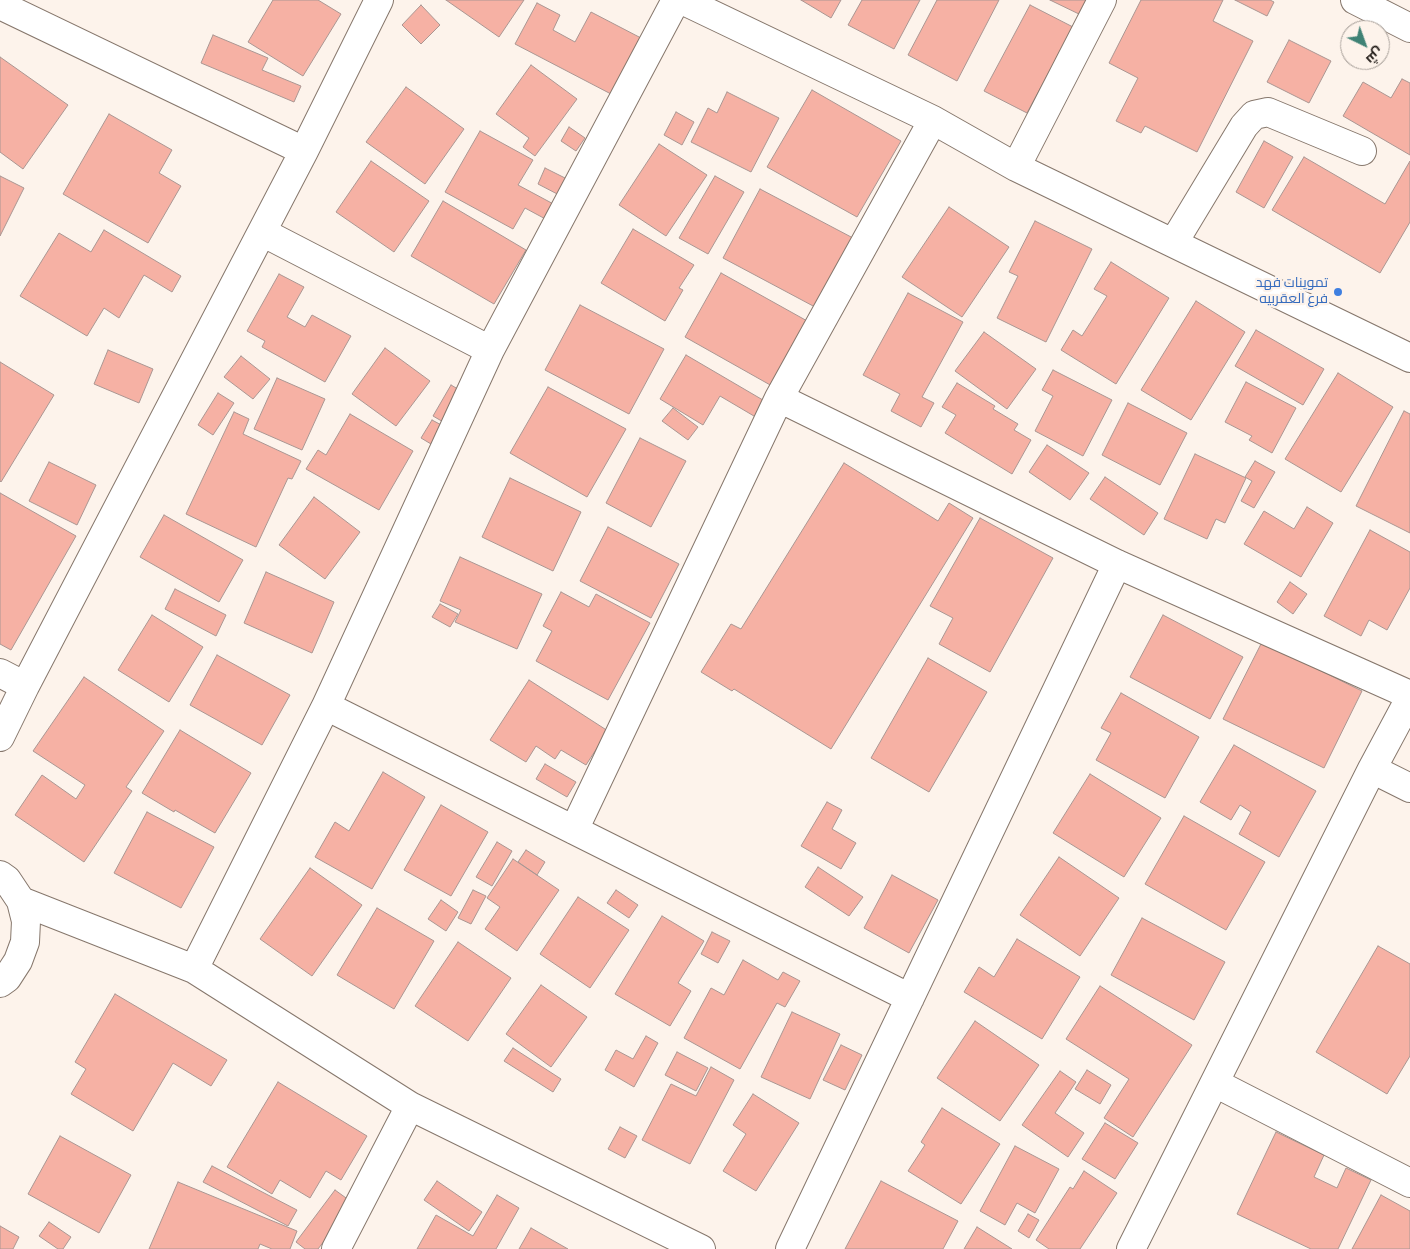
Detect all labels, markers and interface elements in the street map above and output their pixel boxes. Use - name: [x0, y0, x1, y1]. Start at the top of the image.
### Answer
- north arrow: [1340, 20, 1390, 70]
- text: ش: [1361, 42, 1388, 69]
- place label: تموينات فهد فرع العقربيه: [1256, 276, 1328, 308]
- marker: تموينات فهد فرع العقربيه: [1332, 286, 1344, 298]

